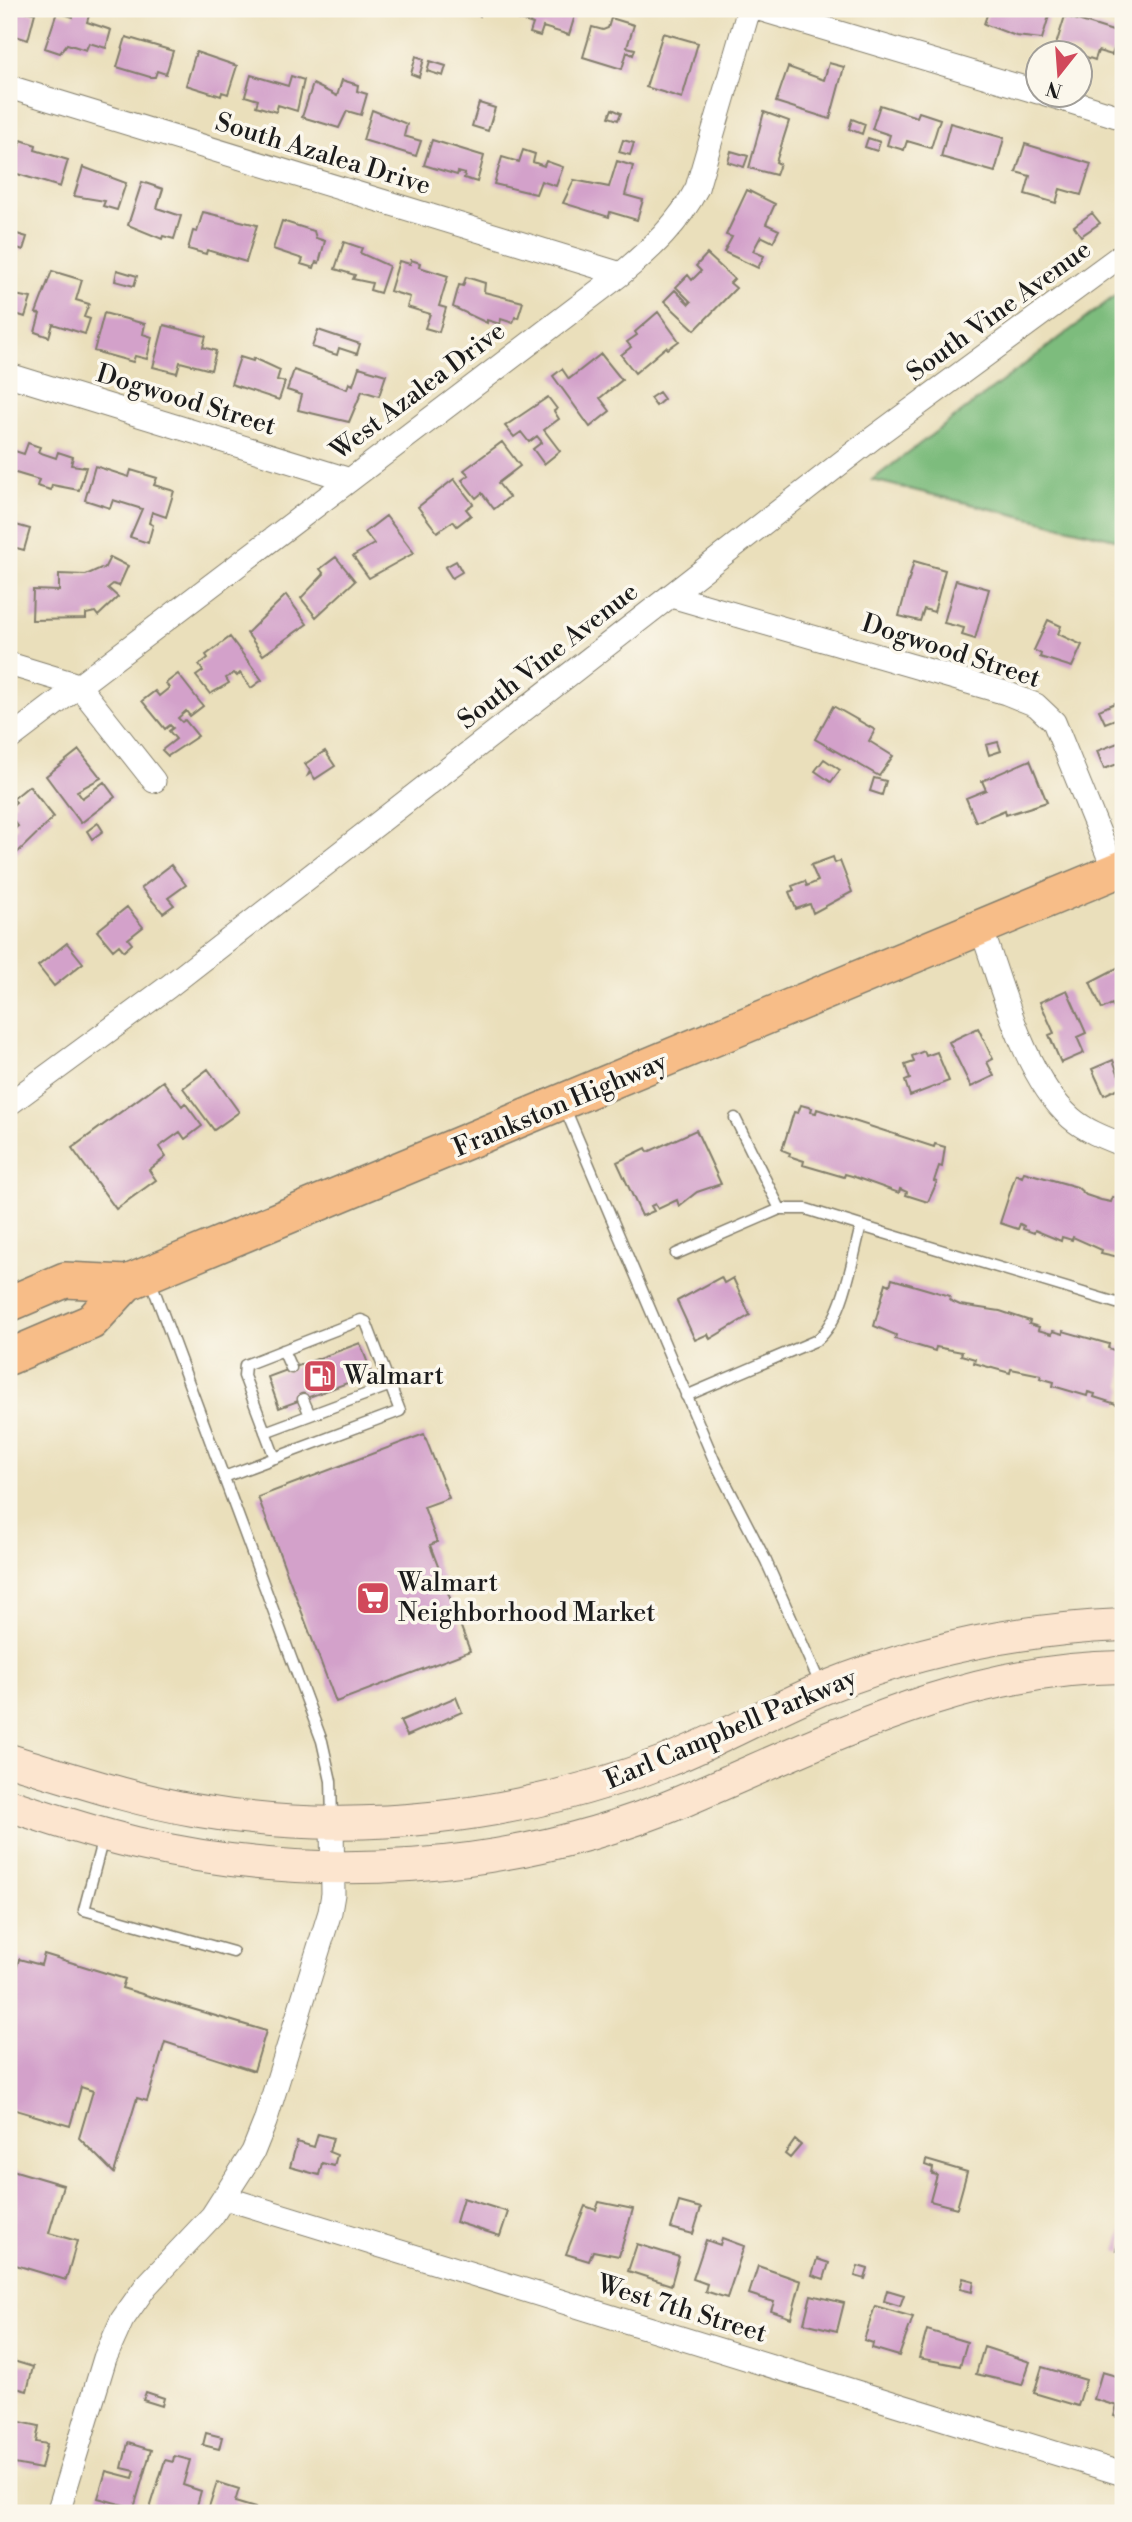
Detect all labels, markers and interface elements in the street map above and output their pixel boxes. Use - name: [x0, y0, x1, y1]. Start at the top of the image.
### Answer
- north arrow: [1024, 38, 1094, 108]
- text: N: [1044, 76, 1065, 103]
- street label: South Azalea Drive: [211, 106, 435, 202]
- street label: South Vine Avenue: [901, 233, 1097, 389]
- street label: West Azalea Drive: [324, 315, 512, 468]
- street label: Dogwood Street: [92, 358, 280, 442]
- street label: South Vine Avenue: [451, 576, 645, 736]
- street label: Dogwood Street: [858, 607, 1044, 695]
- street label: Frankston Highway: [448, 1045, 672, 1164]
- fuel station icon: Walmart: [301, 1357, 339, 1395]
- place label: Walmart: [343, 1360, 444, 1392]
- place label: Walmart Neighborhood Market: [397, 1567, 656, 1629]
- supermarket icon: Walmart Neighborhood Market: [354, 1579, 392, 1617]
- street label: Earl Campbell Parkway: [600, 1661, 862, 1797]
- street label: West 7th Street: [593, 2268, 770, 2350]

